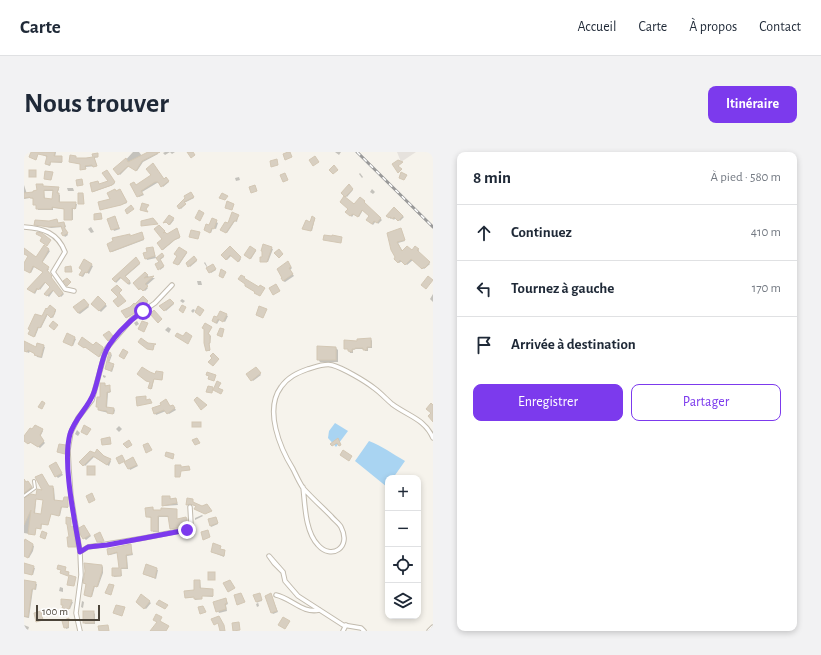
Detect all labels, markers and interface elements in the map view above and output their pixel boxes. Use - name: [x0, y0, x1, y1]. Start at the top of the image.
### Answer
- text: Carte: [20, 18, 61, 37]
- text: Accueil: [577, 20, 616, 34]
- text: Carte: [638, 20, 667, 34]
- text: À propos: [689, 20, 737, 34]
- text: Contact: [759, 20, 801, 34]
- button: Itinéraire: [708, 86, 797, 123]
- text: Nous trouver: [24, 90, 169, 118]
- text: 8 min: [473, 169, 511, 186]
- text: À pied · 580 m: [711, 171, 781, 184]
- icon: ahead: [473, 222, 495, 244]
- text: Continuez: [511, 225, 572, 240]
- text: 410 m: [751, 226, 781, 239]
- icon: left: [473, 278, 495, 300]
- text: Tournez à gauche: [511, 281, 614, 296]
- text: 170 m: [752, 282, 781, 295]
- route start: [134, 302, 152, 320]
- icon: arrive: [473, 334, 495, 356]
- text: Arrivée à destination: [511, 337, 636, 352]
- button: Enregistrer: [473, 384, 623, 421]
- button: Partager: [631, 384, 781, 421]
- map controls: [385, 475, 421, 619]
- button: +: [385, 475, 421, 511]
- button: −: [385, 511, 421, 547]
- route end: [178, 521, 196, 539]
- button: locate: [385, 547, 421, 583]
- button: layers: [385, 583, 421, 619]
- scale bar: [36, 603, 100, 622]
- text: 100 m: [42, 606, 68, 617]

